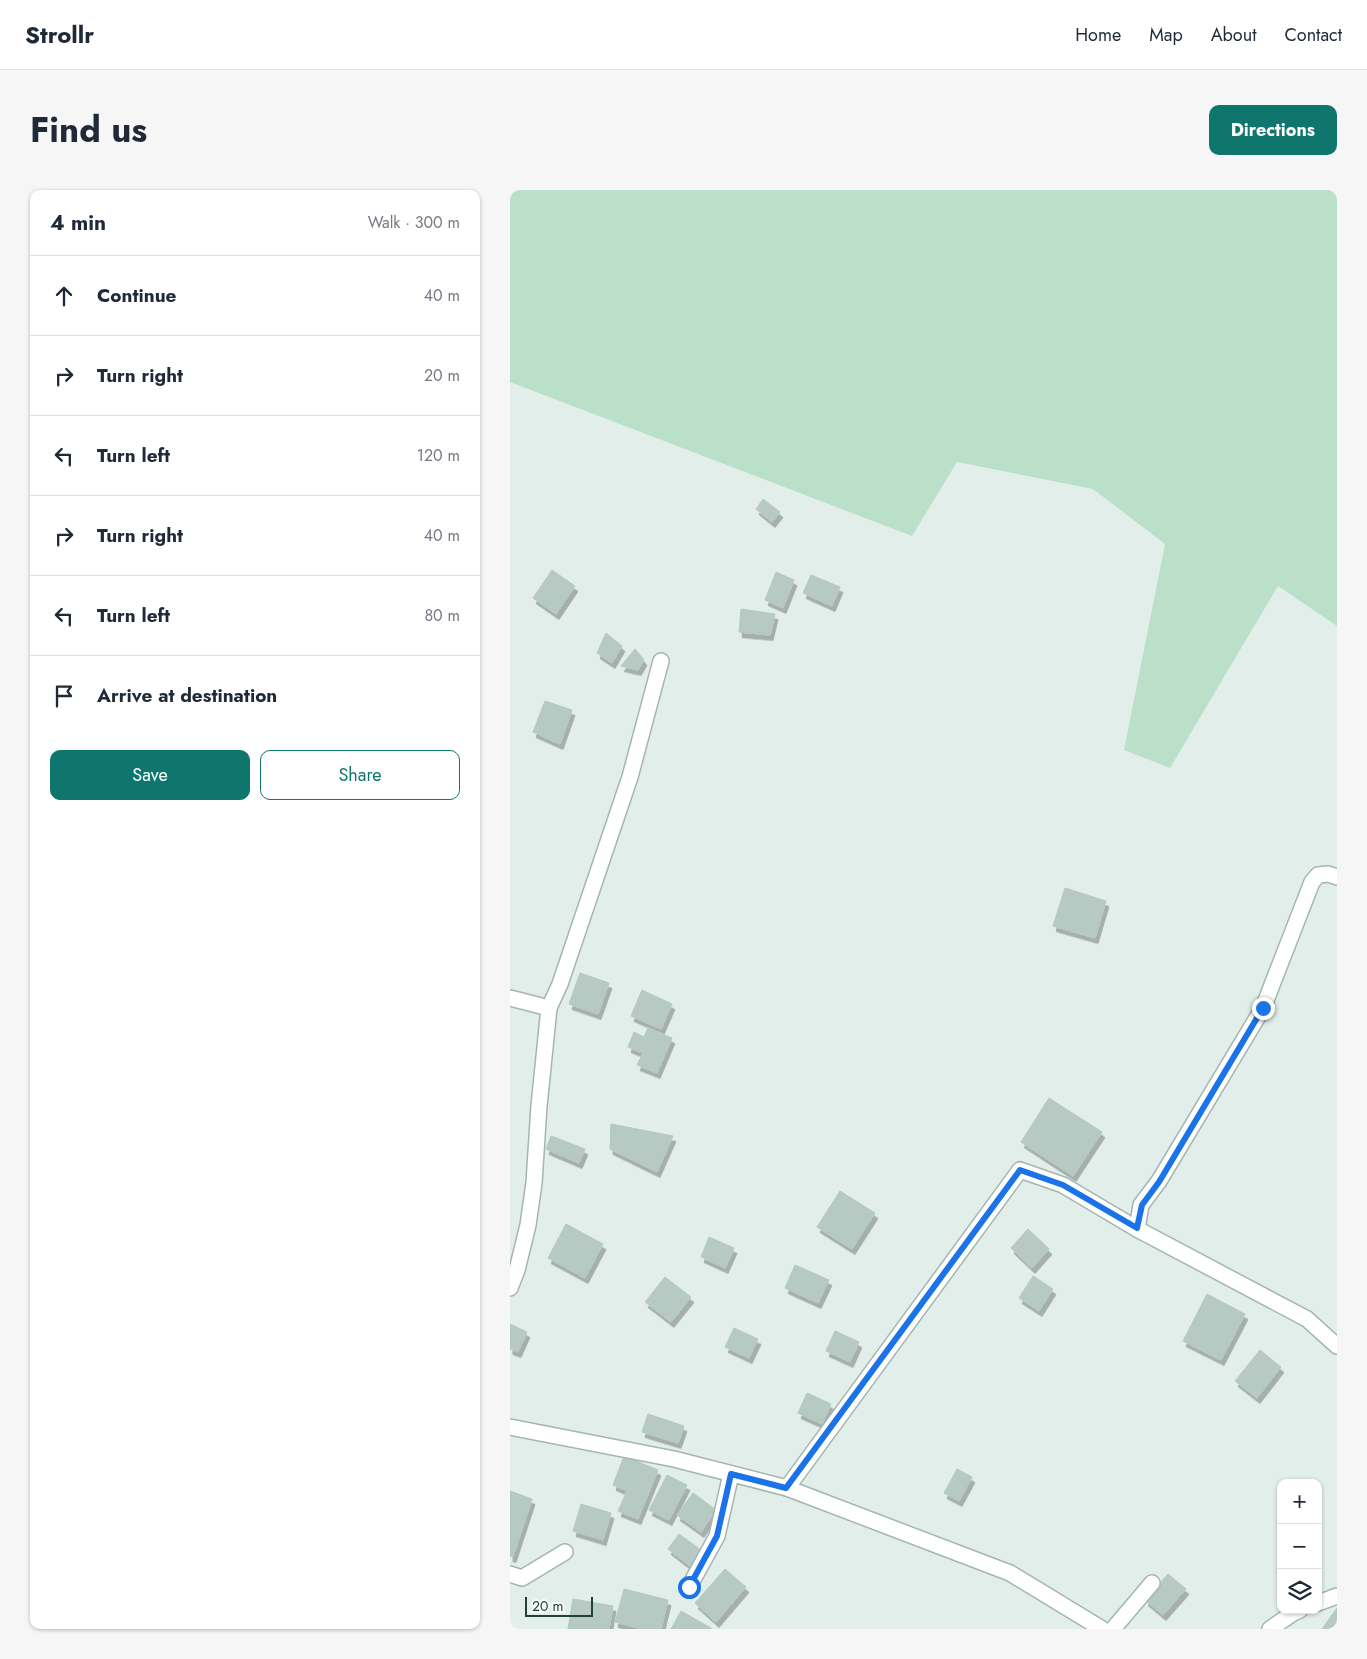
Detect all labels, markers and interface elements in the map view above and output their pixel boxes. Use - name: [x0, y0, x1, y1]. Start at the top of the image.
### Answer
- text: Strollr: [25, 17, 94, 52]
- text: Home: [1075, 22, 1121, 48]
- text: Map: [1149, 22, 1183, 48]
- text: About: [1211, 22, 1256, 48]
- text: Contact: [1284, 22, 1342, 48]
- text: Find us: [30, 105, 147, 155]
- button: Directions: [1209, 105, 1337, 155]
- text: 4 min: [50, 208, 106, 238]
- text: Walk · 300 m: [368, 211, 460, 234]
- icon: ahead: [50, 282, 78, 310]
- text: Continue: [97, 282, 176, 309]
- text: 40 m: [424, 284, 460, 307]
- icon: right: [50, 362, 78, 390]
- text: Turn right: [97, 362, 183, 389]
- text: 20 m: [424, 364, 460, 387]
- icon: left: [50, 442, 78, 470]
- text: Turn left: [97, 442, 170, 469]
- text: 120 m: [417, 444, 460, 467]
- icon: right: [50, 522, 78, 550]
- text: Turn right: [97, 522, 183, 549]
- text: 40 m: [424, 524, 460, 547]
- icon: left: [50, 602, 78, 630]
- text: Turn left: [97, 602, 170, 629]
- text: 80 m: [424, 604, 460, 627]
- icon: arrive: [50, 682, 78, 710]
- text: Arrive at destination: [97, 682, 277, 709]
- button: Save: [50, 750, 250, 800]
- button: Share: [260, 750, 460, 800]
- route end: [1252, 997, 1275, 1020]
- map controls: [1277, 1479, 1322, 1614]
- button: +: [1277, 1479, 1322, 1524]
- button: −: [1277, 1524, 1322, 1569]
- button: layers: [1277, 1569, 1322, 1614]
- route start: [678, 1576, 701, 1599]
- scale bar: [525, 1594, 592, 1617]
- text: 20 m: [532, 1596, 564, 1616]

